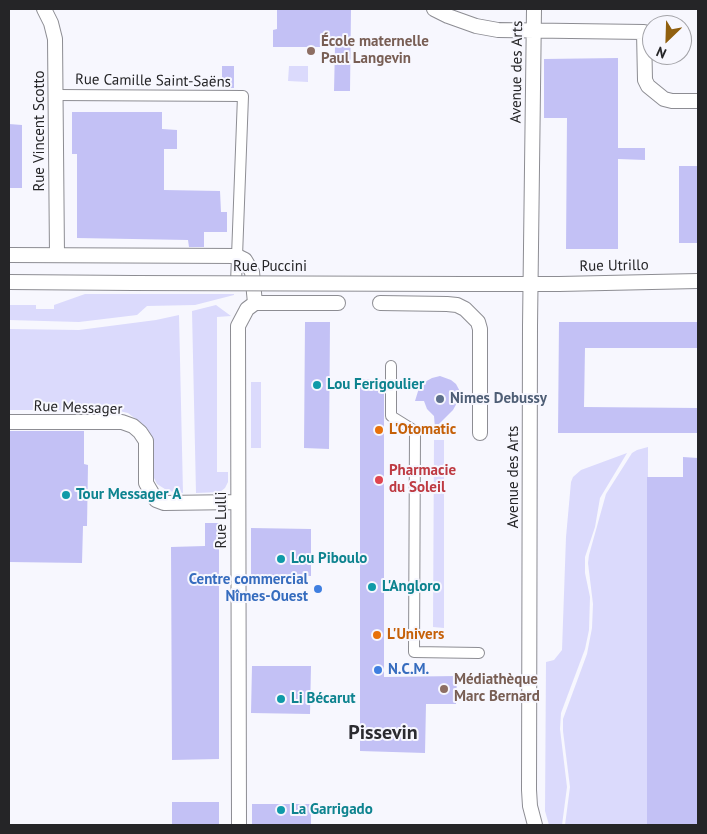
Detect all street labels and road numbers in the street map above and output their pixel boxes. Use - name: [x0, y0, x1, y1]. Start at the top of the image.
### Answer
- street label: Avenue des Arts: [507, 21, 527, 123]
- street label: Rue Vincent Scotto: [31, 70, 49, 192]
- street label: Rue Camille Saint-Saëns: [75, 71, 231, 91]
- street label: Rue Utrillo: [579, 256, 649, 276]
- street label: Rue Puccini: [233, 258, 307, 276]
- street label: Rue Messager: [33, 397, 123, 419]
- street label: Avenue des Arts: [505, 426, 523, 528]
- street label: Rue Lulli: [213, 492, 231, 548]

